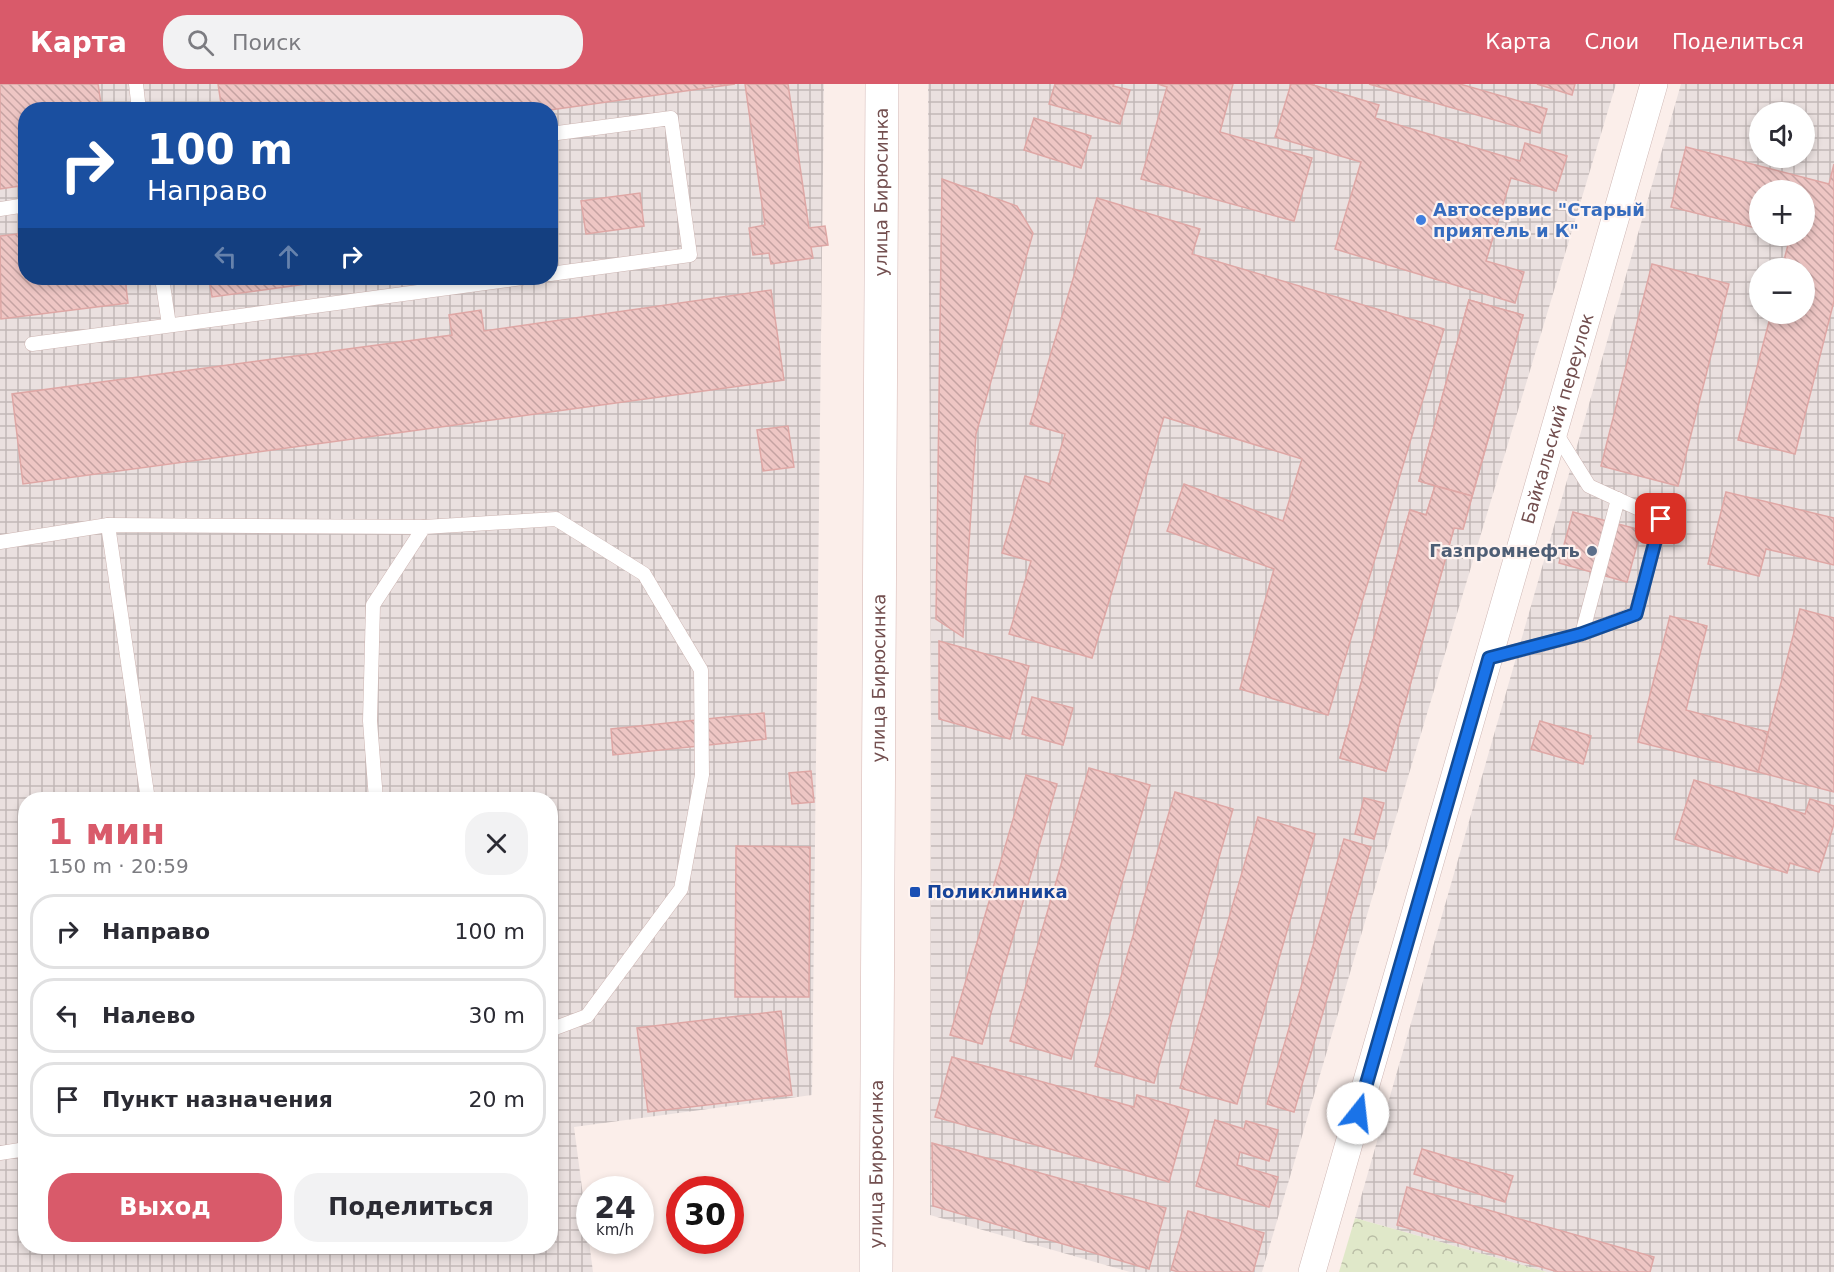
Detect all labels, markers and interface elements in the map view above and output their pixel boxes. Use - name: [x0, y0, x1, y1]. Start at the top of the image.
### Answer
- search box: [163, 15, 583, 69]
- text: Карта: [30, 26, 127, 59]
- icon: search: [184, 26, 217, 59]
- text: Поиск: [232, 30, 302, 55]
- text: Карта: [1485, 30, 1551, 54]
- text: Слои: [1584, 30, 1639, 54]
- text: Поделиться: [1672, 30, 1804, 54]
- map controls: [1749, 102, 1815, 324]
- button: sound: [1749, 102, 1815, 168]
- street label: улица Бирюсинка: [870, 108, 892, 276]
- text: 100 m: [147, 125, 293, 174]
- icon: right: [48, 126, 126, 204]
- text: Направо: [147, 175, 268, 206]
- button: +: [1749, 180, 1815, 246]
- place label: Автосервис "Старый приятель и К": [1433, 199, 1645, 241]
- marker: Автосервис "Старый приятель и К": [1414, 213, 1428, 227]
- icon: left: [209, 240, 242, 273]
- icon: ahead: [272, 240, 305, 273]
- icon: right: [335, 240, 368, 273]
- button: −: [1749, 258, 1815, 324]
- street label: Байкальский переулок: [1517, 311, 1598, 526]
- pin: [1635, 493, 1686, 544]
- icon: arrive: [1644, 502, 1677, 535]
- place label: Газпромнефть: [1429, 540, 1580, 561]
- marker: Газпромнефть: [1585, 544, 1599, 558]
- street label: улица Бирюсинка: [868, 594, 889, 762]
- text: 1 мин: [48, 811, 165, 852]
- button: close: [465, 812, 528, 875]
- text: 150 m · 20:59: [48, 854, 189, 878]
- place label: Поликлиника: [927, 881, 1068, 902]
- marker: Поликлиника: [908, 885, 922, 899]
- icon: right: [51, 915, 84, 948]
- text: Направо: [102, 919, 210, 944]
- text: 100 m: [455, 919, 525, 944]
- icon: left: [51, 999, 84, 1032]
- text: Налево: [102, 1003, 195, 1028]
- text: 30 m: [469, 1003, 525, 1028]
- street label: улица Бирюсинка: [865, 1080, 887, 1248]
- position arrow: [1326, 1081, 1390, 1145]
- icon: arrive: [51, 1083, 84, 1116]
- text: Пункт назначения: [102, 1087, 333, 1112]
- text: 20 m: [469, 1087, 525, 1112]
- button: Выход: [48, 1173, 282, 1242]
- button: Поделиться: [294, 1173, 528, 1242]
- speed limit sign: 30: [666, 1176, 744, 1254]
- text: 24: [594, 1190, 636, 1225]
- text: km/h: [596, 1221, 634, 1239]

